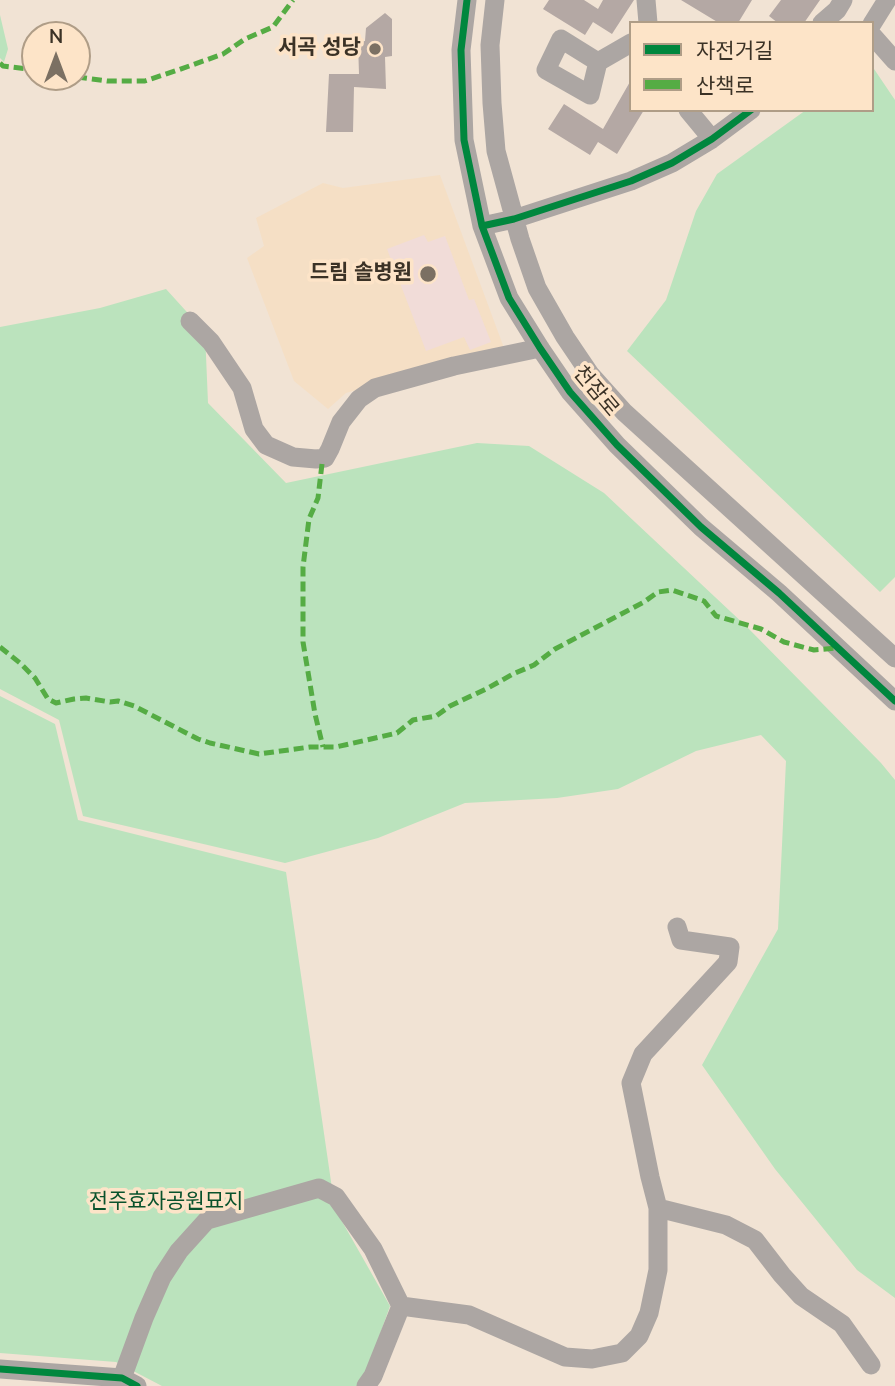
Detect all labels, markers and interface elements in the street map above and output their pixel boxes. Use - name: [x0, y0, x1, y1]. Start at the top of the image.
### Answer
- north arrow: [21, 21, 91, 91]
- legend: [629, 21, 874, 112]
- text: N: [49, 24, 63, 50]
- place label: 서곡 성당: [278, 36, 361, 62]
- text: 자전거길: [696, 37, 773, 65]
- marker: 서곡 성당: [367, 41, 383, 57]
- text: 산책로: [696, 72, 754, 100]
- place label: 드림 솔병원: [310, 261, 412, 287]
- marker: 드림 솔병원: [418, 264, 438, 284]
- street label: 천잠로: [567, 362, 623, 422]
- park label: 전주효자공원묘지: [89, 1190, 243, 1216]

